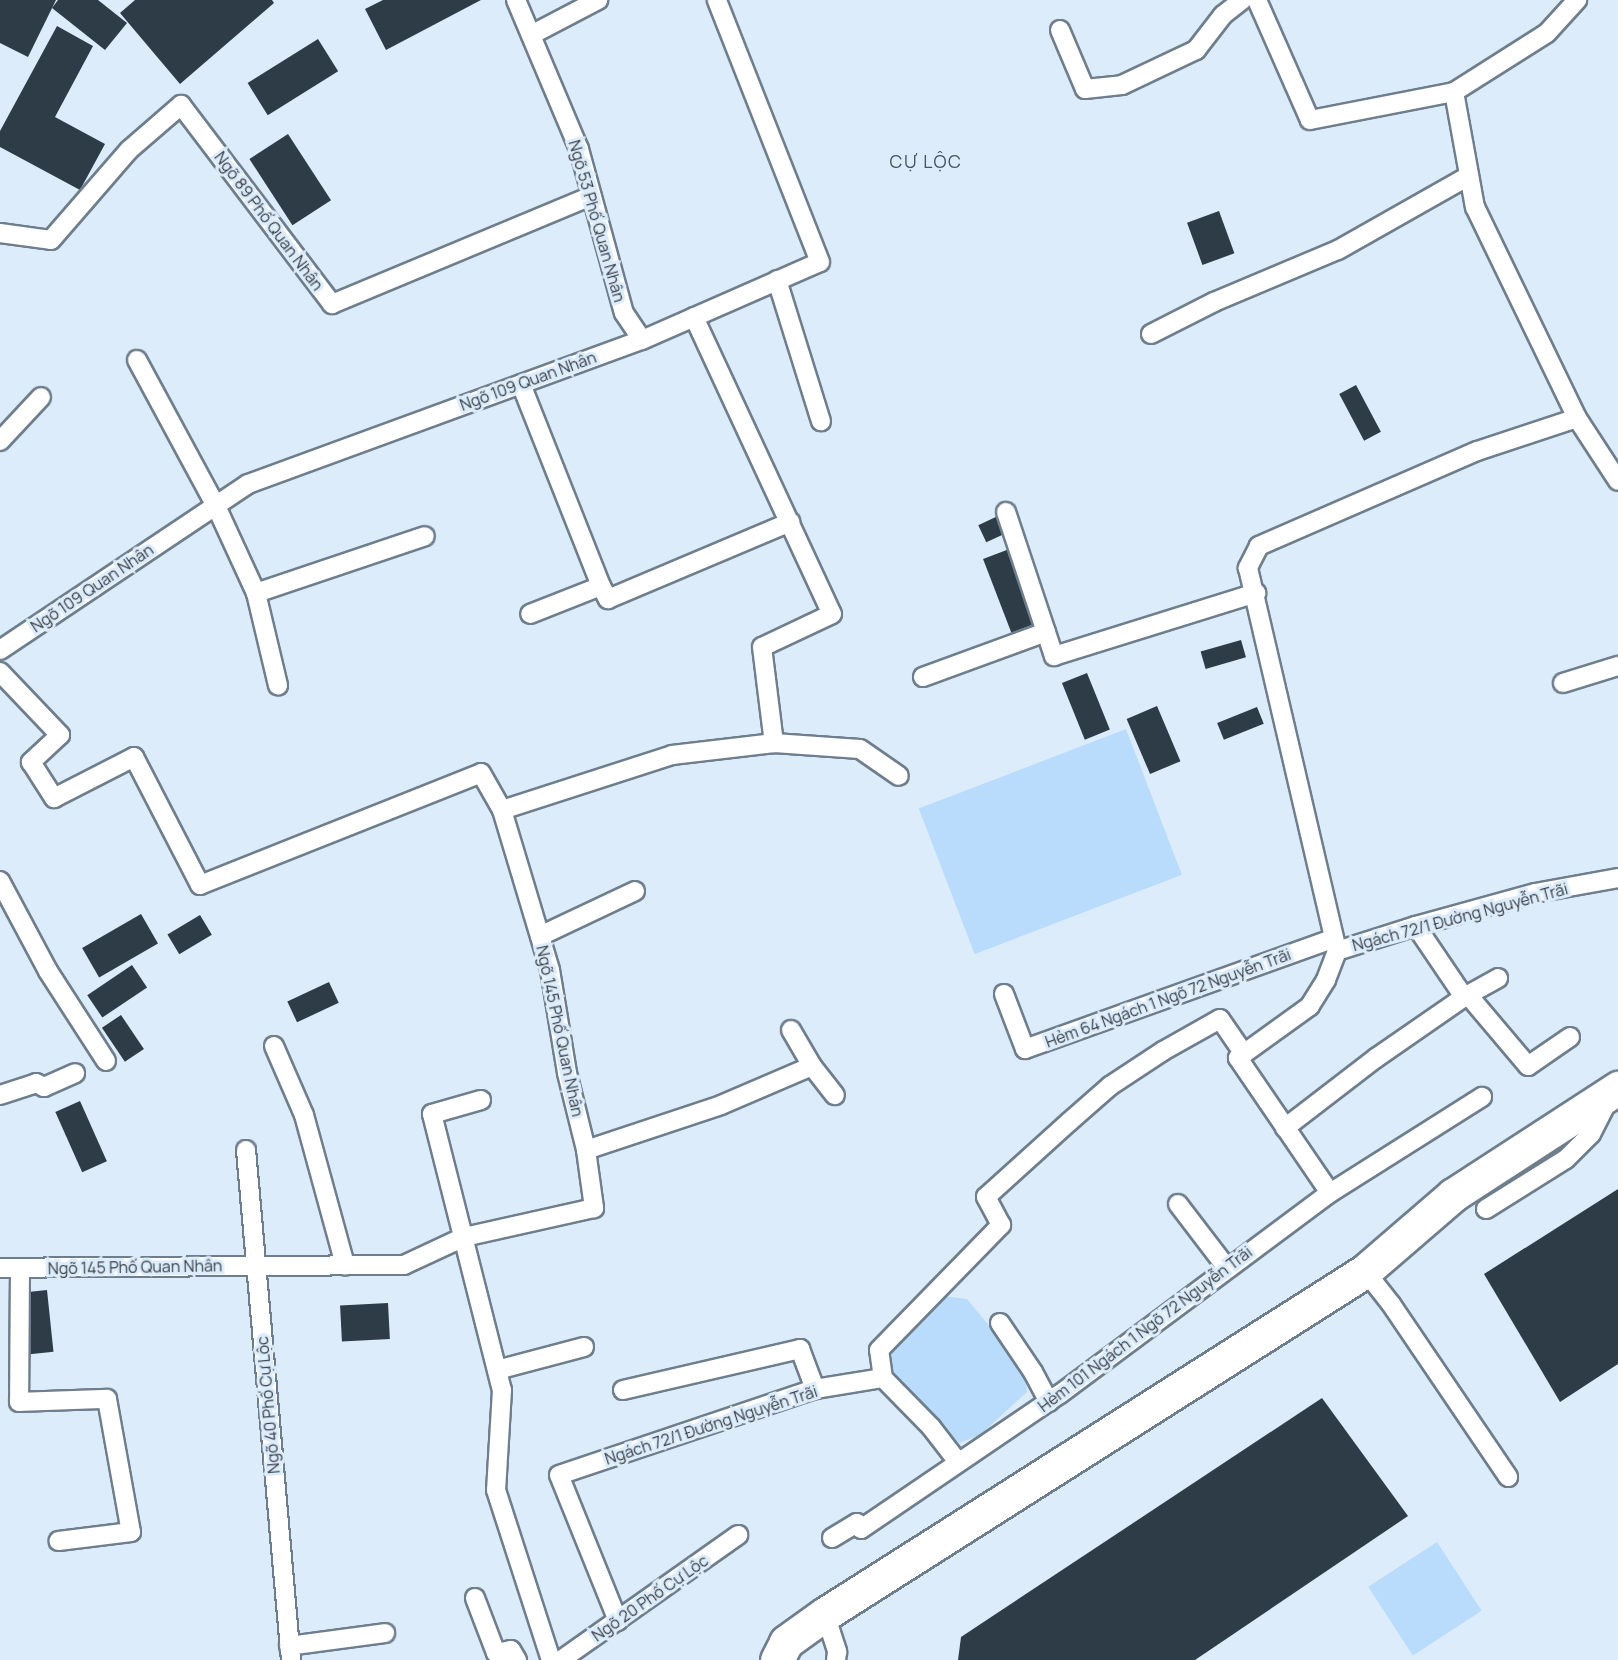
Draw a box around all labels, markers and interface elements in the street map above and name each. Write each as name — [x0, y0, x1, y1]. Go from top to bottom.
street label: Ngõ 53 Phố Quan Nhân — [565, 138, 629, 304]
street label: Ngõ 89 Phố Quan Nhân — [211, 148, 327, 294]
district label: CỰ LỘC — [890, 150, 962, 172]
street label: Ngõ 109 Quan Nhân — [457, 347, 599, 415]
street label: Ngõ 109 Quan Nhân — [27, 540, 157, 636]
street label: Ngách 72/1 Đường Nguyễn Trãi — [1350, 879, 1570, 955]
street label: Ngõ 145 Phố Quan Nhân — [532, 944, 588, 1118]
street label: Hẻm 64 Ngách 1 Ngõ 72 Nguyễn Trãi — [1043, 945, 1293, 1051]
street label: Hẻm 101 Ngách 1 Ngõ 72 Nguyễn Trãi — [1034, 1242, 1256, 1416]
street label: Ngõ 145 Phố Quan Nhân — [48, 1256, 222, 1278]
street label: Ngõ 40 Phố Cự Lộc — [252, 1335, 284, 1475]
street label: Ngách 72/1 Đường Nguyễn Trãi — [602, 1382, 820, 1468]
street label: Ngõ 20 Phố Cự Lộc — [588, 1551, 712, 1645]

